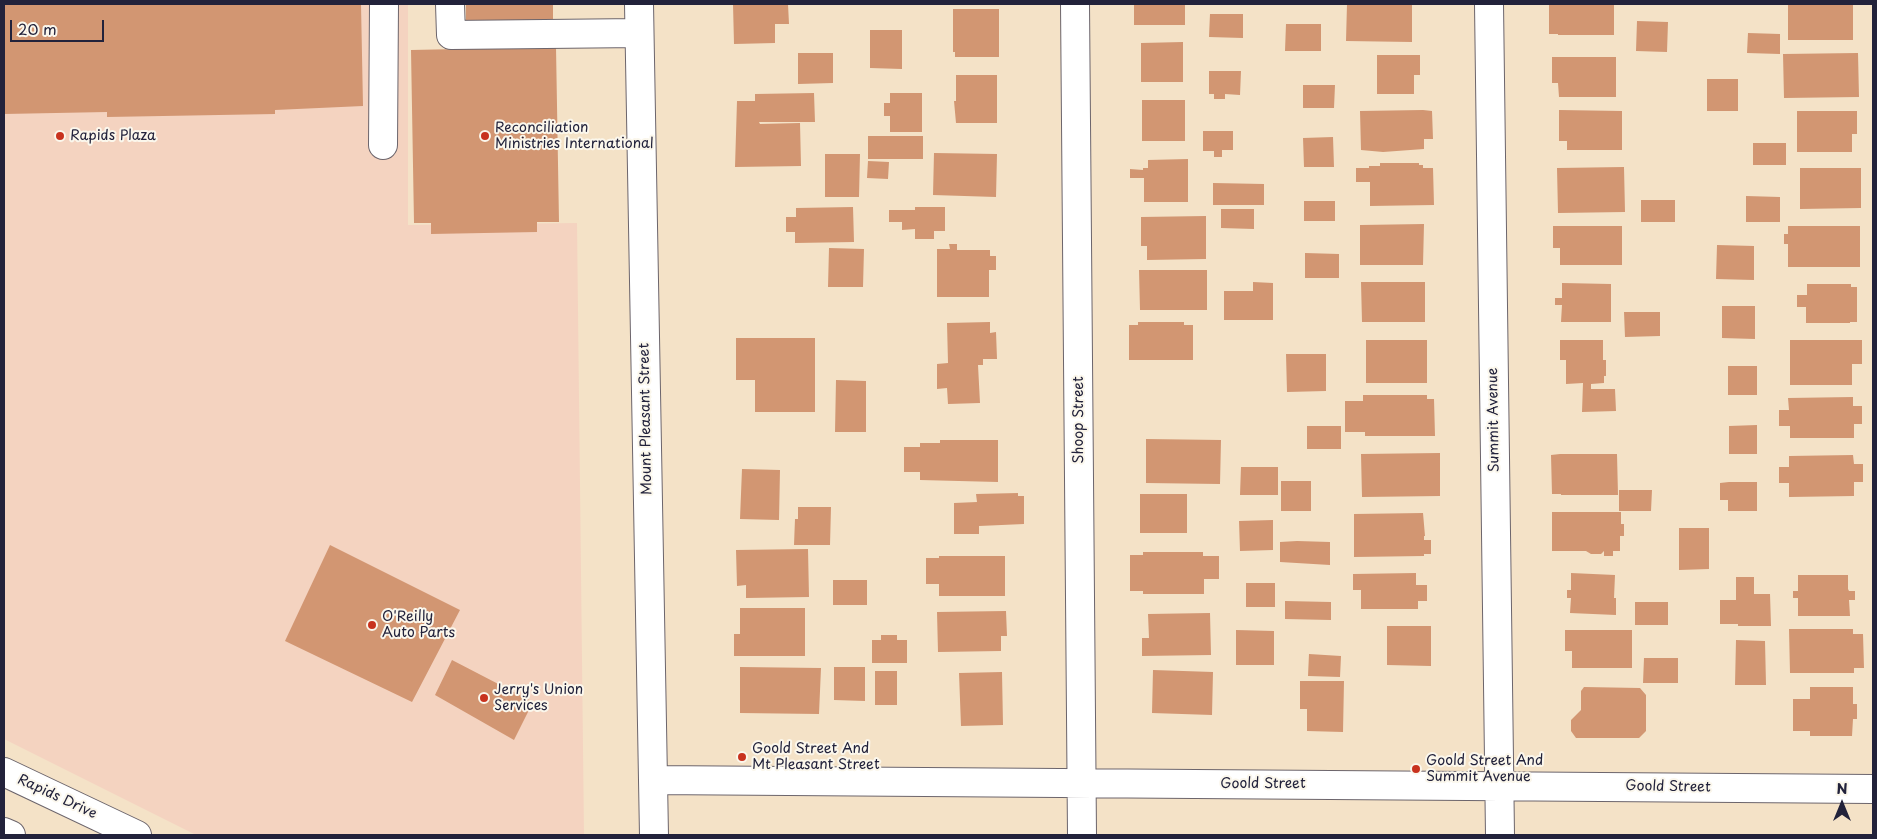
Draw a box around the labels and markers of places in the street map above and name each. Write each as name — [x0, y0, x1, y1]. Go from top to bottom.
place label: Reconciliation Ministries International — [495, 120, 654, 152]
place label: Rapids Plaza — [70, 128, 156, 144]
marker: Rapids Plaza — [54, 130, 66, 142]
marker: Reconciliation Ministries International — [479, 130, 491, 142]
place label: O'Reilly Auto Parts — [382, 609, 455, 642]
marker: O'Reilly Auto Parts — [366, 619, 378, 631]
place label: Jerry's Union Services — [494, 682, 583, 714]
marker: Jerry's Union Services — [478, 692, 490, 704]
place label: Goold Street And Mt Pleasant Street — [752, 741, 880, 774]
marker: Goold Street And Mt Pleasant Street — [736, 751, 748, 763]
place label: Goold Street And Summit Avenue — [1426, 753, 1543, 786]
marker: Goold Street And Summit Avenue — [1410, 763, 1422, 775]

